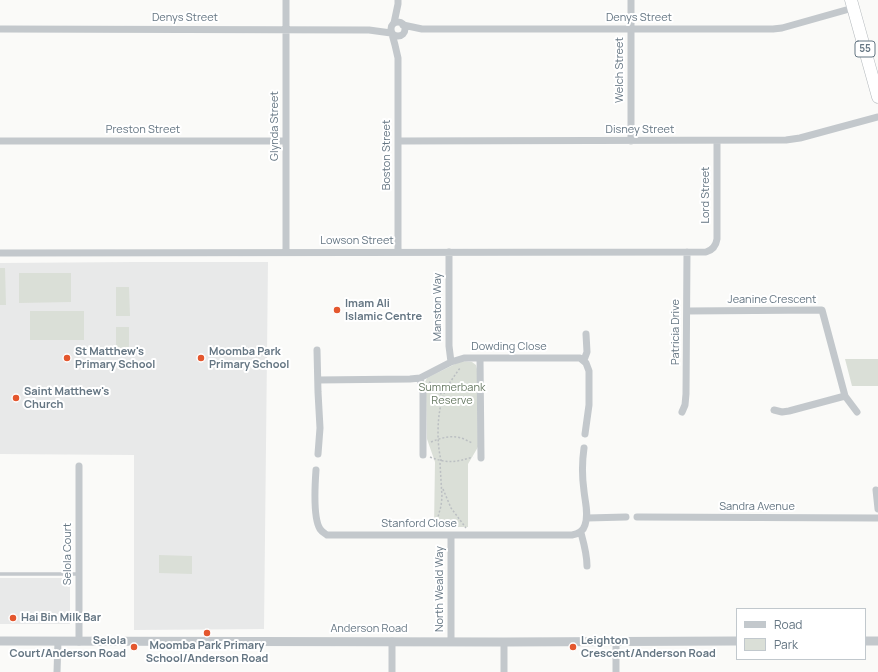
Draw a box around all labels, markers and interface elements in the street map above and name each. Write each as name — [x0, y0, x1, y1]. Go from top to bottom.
street label: Denys Street — [152, 11, 218, 25]
street label: Denys Street — [606, 11, 672, 25]
street label: Welch Street — [613, 37, 627, 103]
road number: 55 — [855, 41, 875, 57]
street label: Glynda Street — [268, 91, 282, 161]
street label: Boston Street — [380, 120, 394, 190]
street label: Preston Street — [106, 123, 180, 137]
street label: Disney Street — [606, 123, 674, 137]
street label: Lord Street — [699, 166, 713, 224]
street label: Lowson Street — [320, 234, 394, 248]
street label: Manston Way — [431, 273, 445, 341]
street label: Jeanine Crescent — [728, 293, 816, 307]
place label: Imam Ali Islamic Centre — [345, 297, 422, 323]
street label: Patricia Drive — [669, 299, 683, 365]
marker: Imam Ali Islamic Centre — [332, 305, 342, 315]
street label: Dowding Close — [471, 340, 547, 354]
place label: St Matthew's Primary School — [75, 345, 155, 371]
place label: Moomba Park Primary School — [209, 345, 289, 371]
marker: St Matthew's Primary School — [62, 353, 72, 363]
marker: Moomba Park Primary School — [196, 353, 206, 363]
park label: Summerbank Reserve — [419, 381, 485, 407]
place label: Saint Matthew's Church — [24, 385, 109, 411]
marker: Saint Matthew's Church — [11, 393, 21, 403]
street label: Sandra Avenue — [719, 500, 795, 514]
street label: Stanford Close — [381, 517, 457, 531]
street label: Selola Court — [61, 523, 75, 585]
street label: North Weald Way — [433, 546, 447, 632]
legend — [736, 608, 866, 660]
place label: Hai Bin Milk Bar — [21, 611, 101, 625]
marker: Hai Bin Milk Bar — [8, 613, 18, 623]
text: Road — [774, 616, 802, 633]
street label: Anderson Road — [330, 622, 408, 636]
marker: Moomba Park Primary School/Anderson Road — [202, 628, 212, 638]
place label: Selola Court/Anderson Road — [10, 634, 126, 660]
place label: Leighton Crescent/Anderson Road — [581, 634, 716, 660]
text: Park — [774, 636, 798, 653]
place label: Moomba Park Primary School/Anderson Road — [146, 639, 268, 665]
marker: Selola Court/Anderson Road — [129, 642, 139, 652]
marker: Leighton Crescent/Anderson Road — [568, 642, 578, 652]

